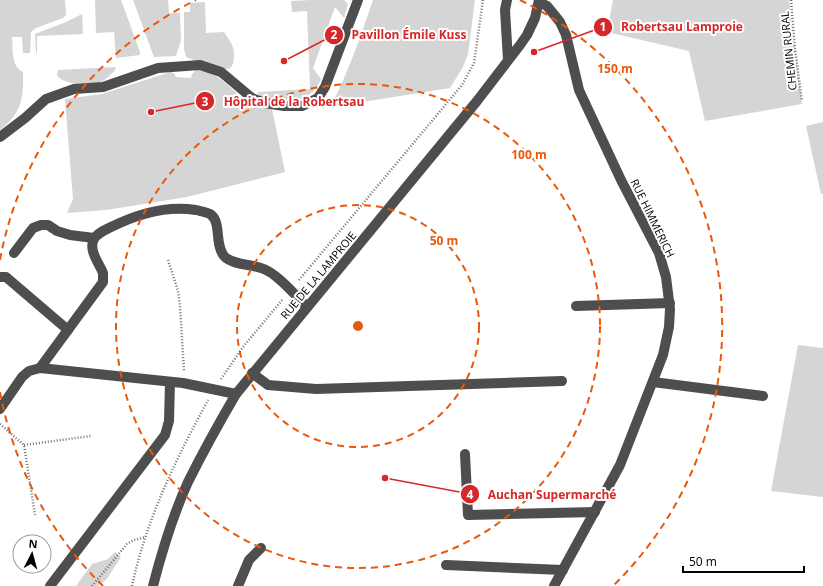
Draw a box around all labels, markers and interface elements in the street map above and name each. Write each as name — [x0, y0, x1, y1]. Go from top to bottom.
street label: CHEMIN RURAL — [776, 10, 800, 91]
callout: Robertsau Lamproie — [593, 15, 751, 39]
text: 1 — [600, 18, 606, 35]
text: Robertsau Lamproie — [621, 18, 743, 35]
callout: Pavillon Émile Kuss — [324, 23, 475, 47]
text: 2 — [331, 26, 338, 43]
text: Pavillon Émile Kuss — [352, 26, 466, 43]
text: 150 m — [597, 60, 633, 77]
callout: Hôpital de la Robertsau — [195, 89, 372, 113]
text: 3 — [202, 93, 209, 110]
text: Hôpital de la Robertsau — [224, 93, 364, 110]
text: 100 m — [511, 146, 547, 163]
street label: RUE HIMMERICH — [627, 176, 679, 260]
street label: RUE DE LA LAMPROIE — [277, 228, 359, 322]
text: 50 m — [430, 232, 458, 249]
centre of rings — [351, 319, 365, 333]
callout: Auchan Supermarché — [460, 482, 625, 506]
text: 4 — [467, 486, 474, 503]
text: Auchan Supermarché — [488, 486, 616, 503]
north arrow — [12, 534, 52, 574]
text: N — [28, 536, 38, 551]
scale bar — [683, 548, 804, 574]
text: 50 m — [689, 553, 717, 570]

